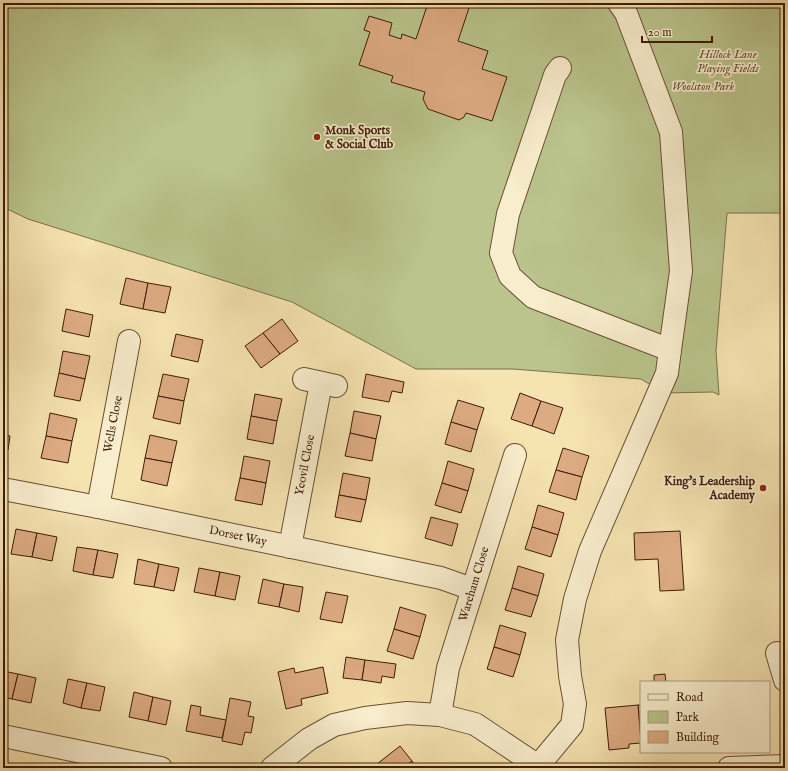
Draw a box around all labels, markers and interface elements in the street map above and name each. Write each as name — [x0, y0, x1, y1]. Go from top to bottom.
scale bar — [642, 18, 712, 44]
text: 20 m — [648, 25, 671, 40]
park label: Hillock Lane Playing Fields — [697, 47, 759, 77]
park label: Woolston Park — [672, 79, 734, 94]
place label: Monk Sports & Social Club — [325, 123, 394, 152]
marker: Monk Sports & Social Club — [312, 132, 322, 142]
street label: Wells Close — [100, 394, 126, 454]
street label: Yeovil Close — [292, 433, 318, 497]
place label: King's Leadership Academy — [664, 474, 756, 504]
marker: King's Leadership Academy — [758, 483, 768, 493]
street label: Dorset Way — [208, 523, 268, 549]
street label: Wareham Close — [456, 544, 493, 623]
legend — [640, 681, 770, 753]
text: Road — [676, 690, 704, 705]
text: Park — [676, 710, 699, 725]
text: Building — [676, 730, 720, 745]

